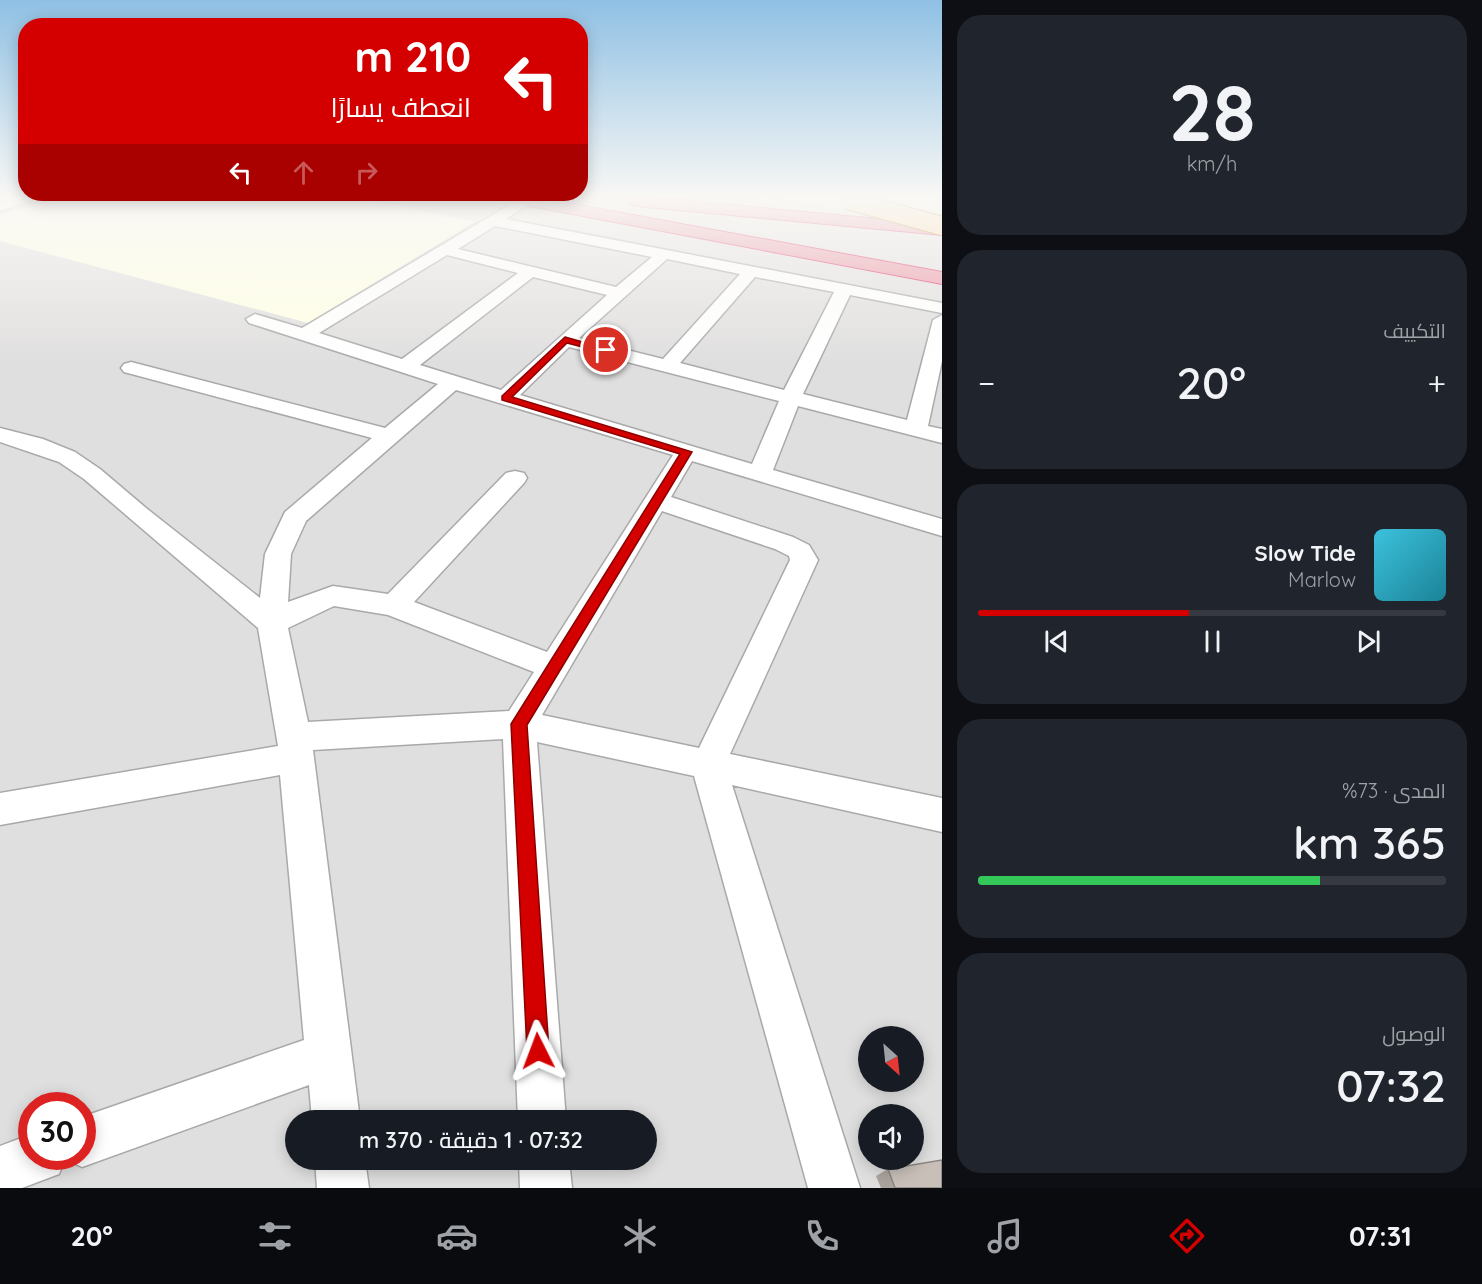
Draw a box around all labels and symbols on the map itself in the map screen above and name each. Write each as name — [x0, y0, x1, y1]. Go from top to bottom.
pin — [580, 324, 631, 375]
position arrow — [506, 1019, 570, 1083]
north arrow — [858, 1026, 924, 1092]
speed limit sign: 30 — [18, 1092, 96, 1170]

